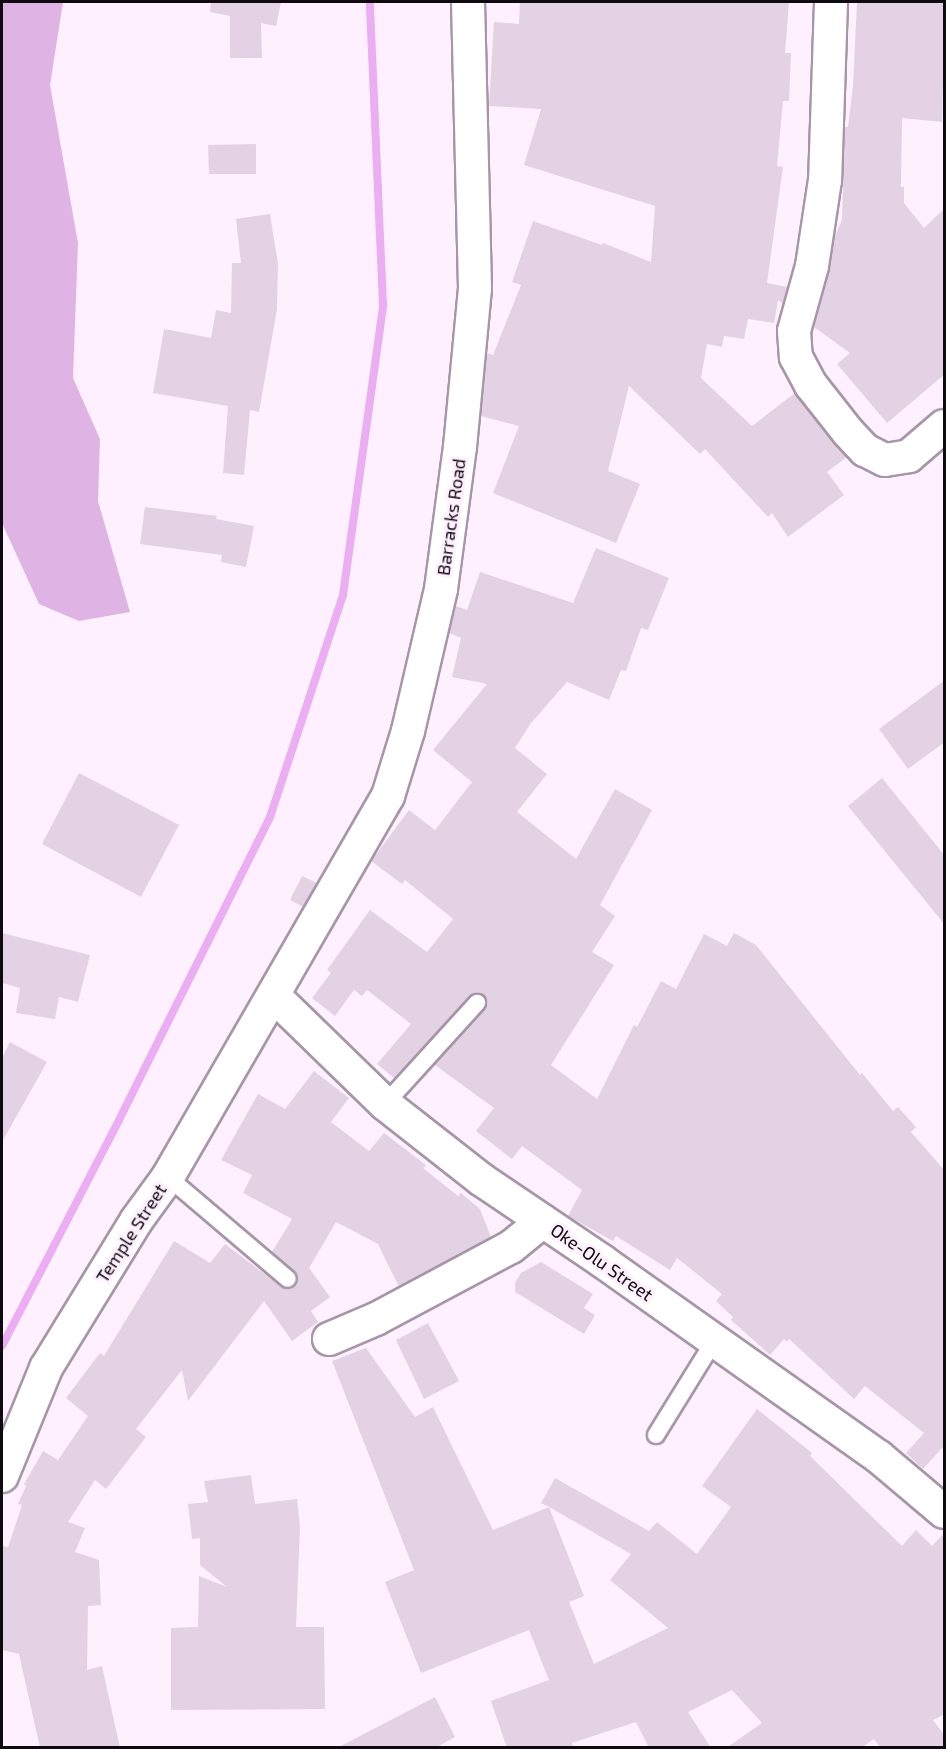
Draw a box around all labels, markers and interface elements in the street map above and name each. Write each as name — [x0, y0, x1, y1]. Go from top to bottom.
street label: Barracks Road — [432, 457, 470, 577]
street label: Temple Street — [91, 1180, 171, 1286]
street label: Oke-Olu Street — [547, 1219, 657, 1305]

